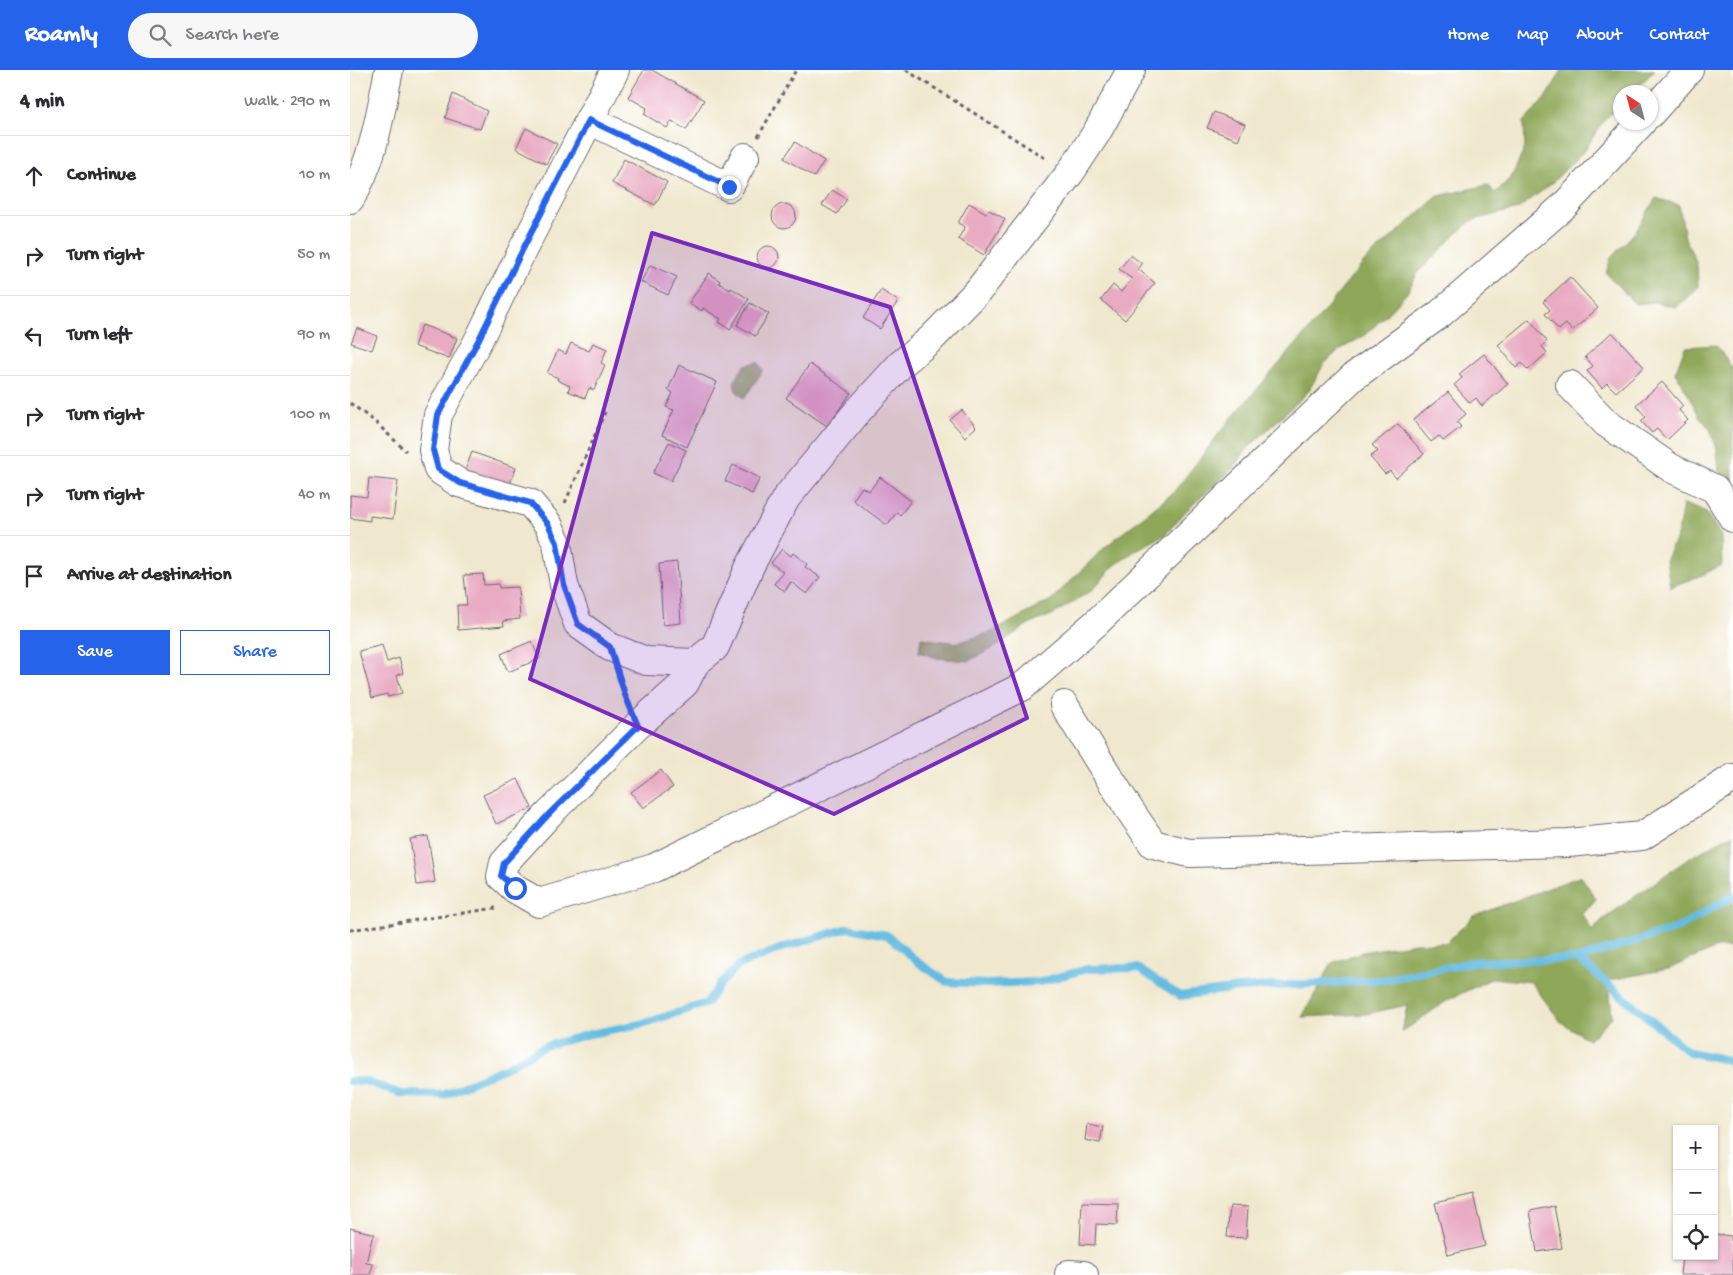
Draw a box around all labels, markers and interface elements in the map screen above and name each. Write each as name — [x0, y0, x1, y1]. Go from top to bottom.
search box — [128, 13, 478, 58]
text: Roamly — [25, 21, 98, 50]
icon: search — [146, 21, 174, 49]
text: Search here — [186, 24, 279, 47]
text: Home — [1447, 25, 1489, 46]
text: Map — [1517, 25, 1548, 46]
text: About — [1576, 25, 1622, 46]
text: Contact — [1650, 25, 1708, 46]
north arrow — [1613, 85, 1658, 130]
text: 4 min — [20, 90, 64, 115]
text: Walk · 290 m — [244, 93, 330, 112]
icon: ahead — [20, 162, 48, 190]
text: Continue — [67, 164, 136, 187]
text: 10 m — [299, 166, 330, 185]
route end — [718, 176, 741, 199]
icon: right — [20, 242, 48, 270]
text: Turn right — [67, 244, 143, 267]
text: 50 m — [297, 246, 330, 265]
icon: left — [20, 322, 48, 350]
text: Turn left — [67, 324, 131, 347]
text: 90 m — [298, 326, 330, 345]
icon: right — [20, 402, 48, 430]
text: Turn right — [67, 404, 143, 427]
text: 100 m — [290, 406, 330, 425]
icon: right — [20, 482, 48, 510]
text: Turn right — [67, 484, 143, 507]
text: 40 m — [298, 486, 330, 505]
icon: arrive — [20, 562, 48, 590]
text: Arrive at destination — [67, 564, 231, 587]
button: Save — [20, 630, 170, 675]
button: Share — [180, 630, 330, 675]
route start — [504, 877, 527, 900]
map controls — [1673, 1125, 1718, 1260]
button: + — [1673, 1125, 1718, 1170]
button: − — [1673, 1170, 1718, 1215]
button: locate — [1673, 1215, 1718, 1260]

